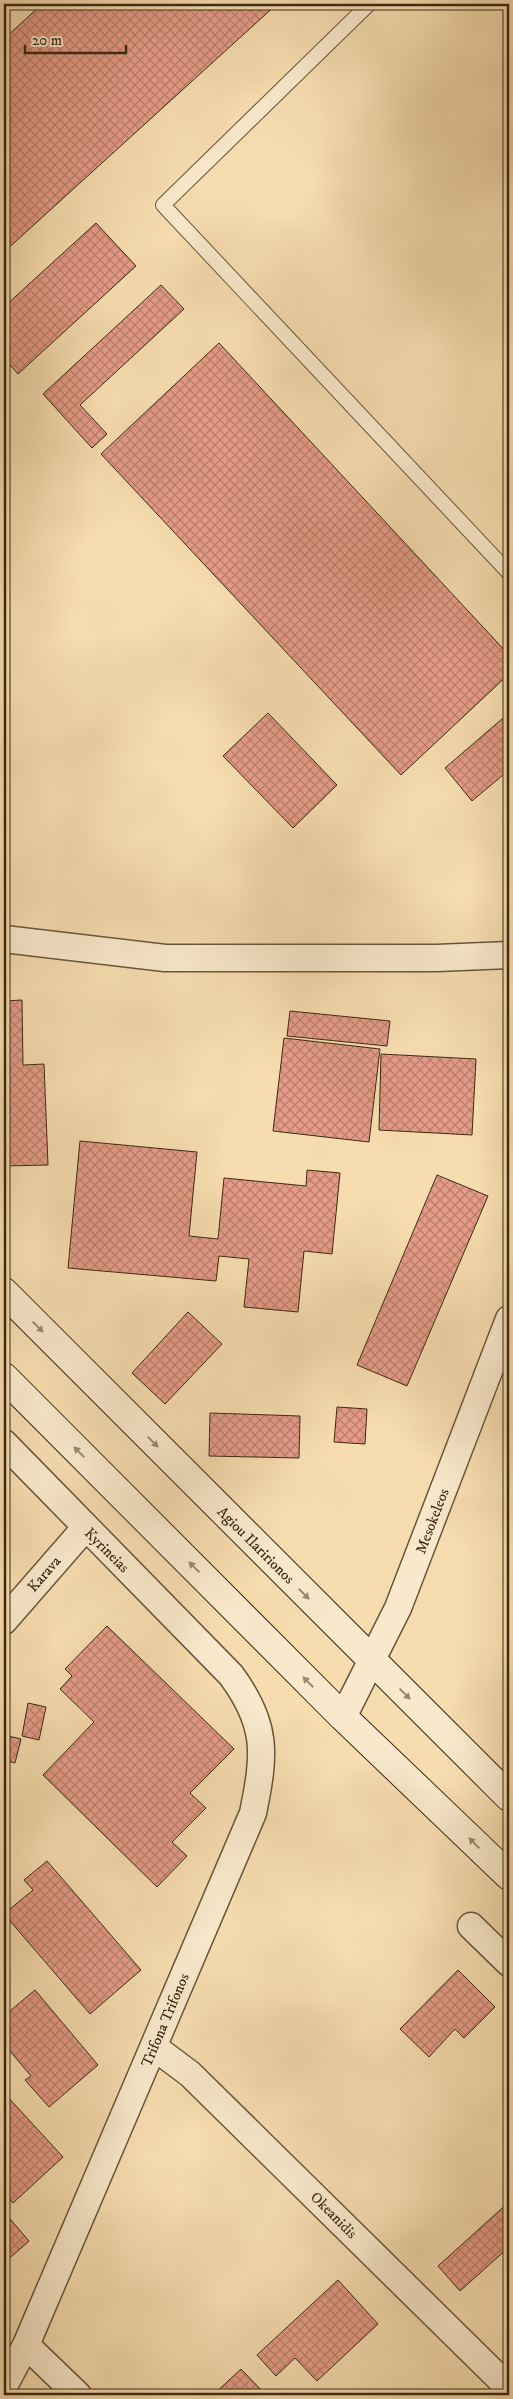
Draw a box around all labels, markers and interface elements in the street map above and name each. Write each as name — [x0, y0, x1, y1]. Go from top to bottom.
scale bar — [25, 22, 126, 54]
text: 20 m — [32, 31, 62, 50]
one-way arrow — [32, 1320, 44, 1332]
one-way arrow — [147, 1436, 159, 1448]
one-way arrow — [73, 1446, 85, 1458]
street label: Mesokeleos — [411, 1486, 454, 1557]
street label: Agiou Ilaririonos — [213, 1503, 298, 1588]
street label: Kyrineias — [80, 1524, 133, 1577]
street label: Karava — [23, 1552, 66, 1596]
one-way arrow — [188, 1561, 200, 1573]
one-way arrow — [298, 1588, 310, 1600]
one-way arrow — [302, 1677, 314, 1689]
one-way arrow — [398, 1688, 410, 1700]
one-way arrow — [468, 1837, 480, 1849]
street label: Trifona Trifonos — [137, 1970, 194, 2070]
street label: Okeanidis — [306, 2188, 361, 2243]

